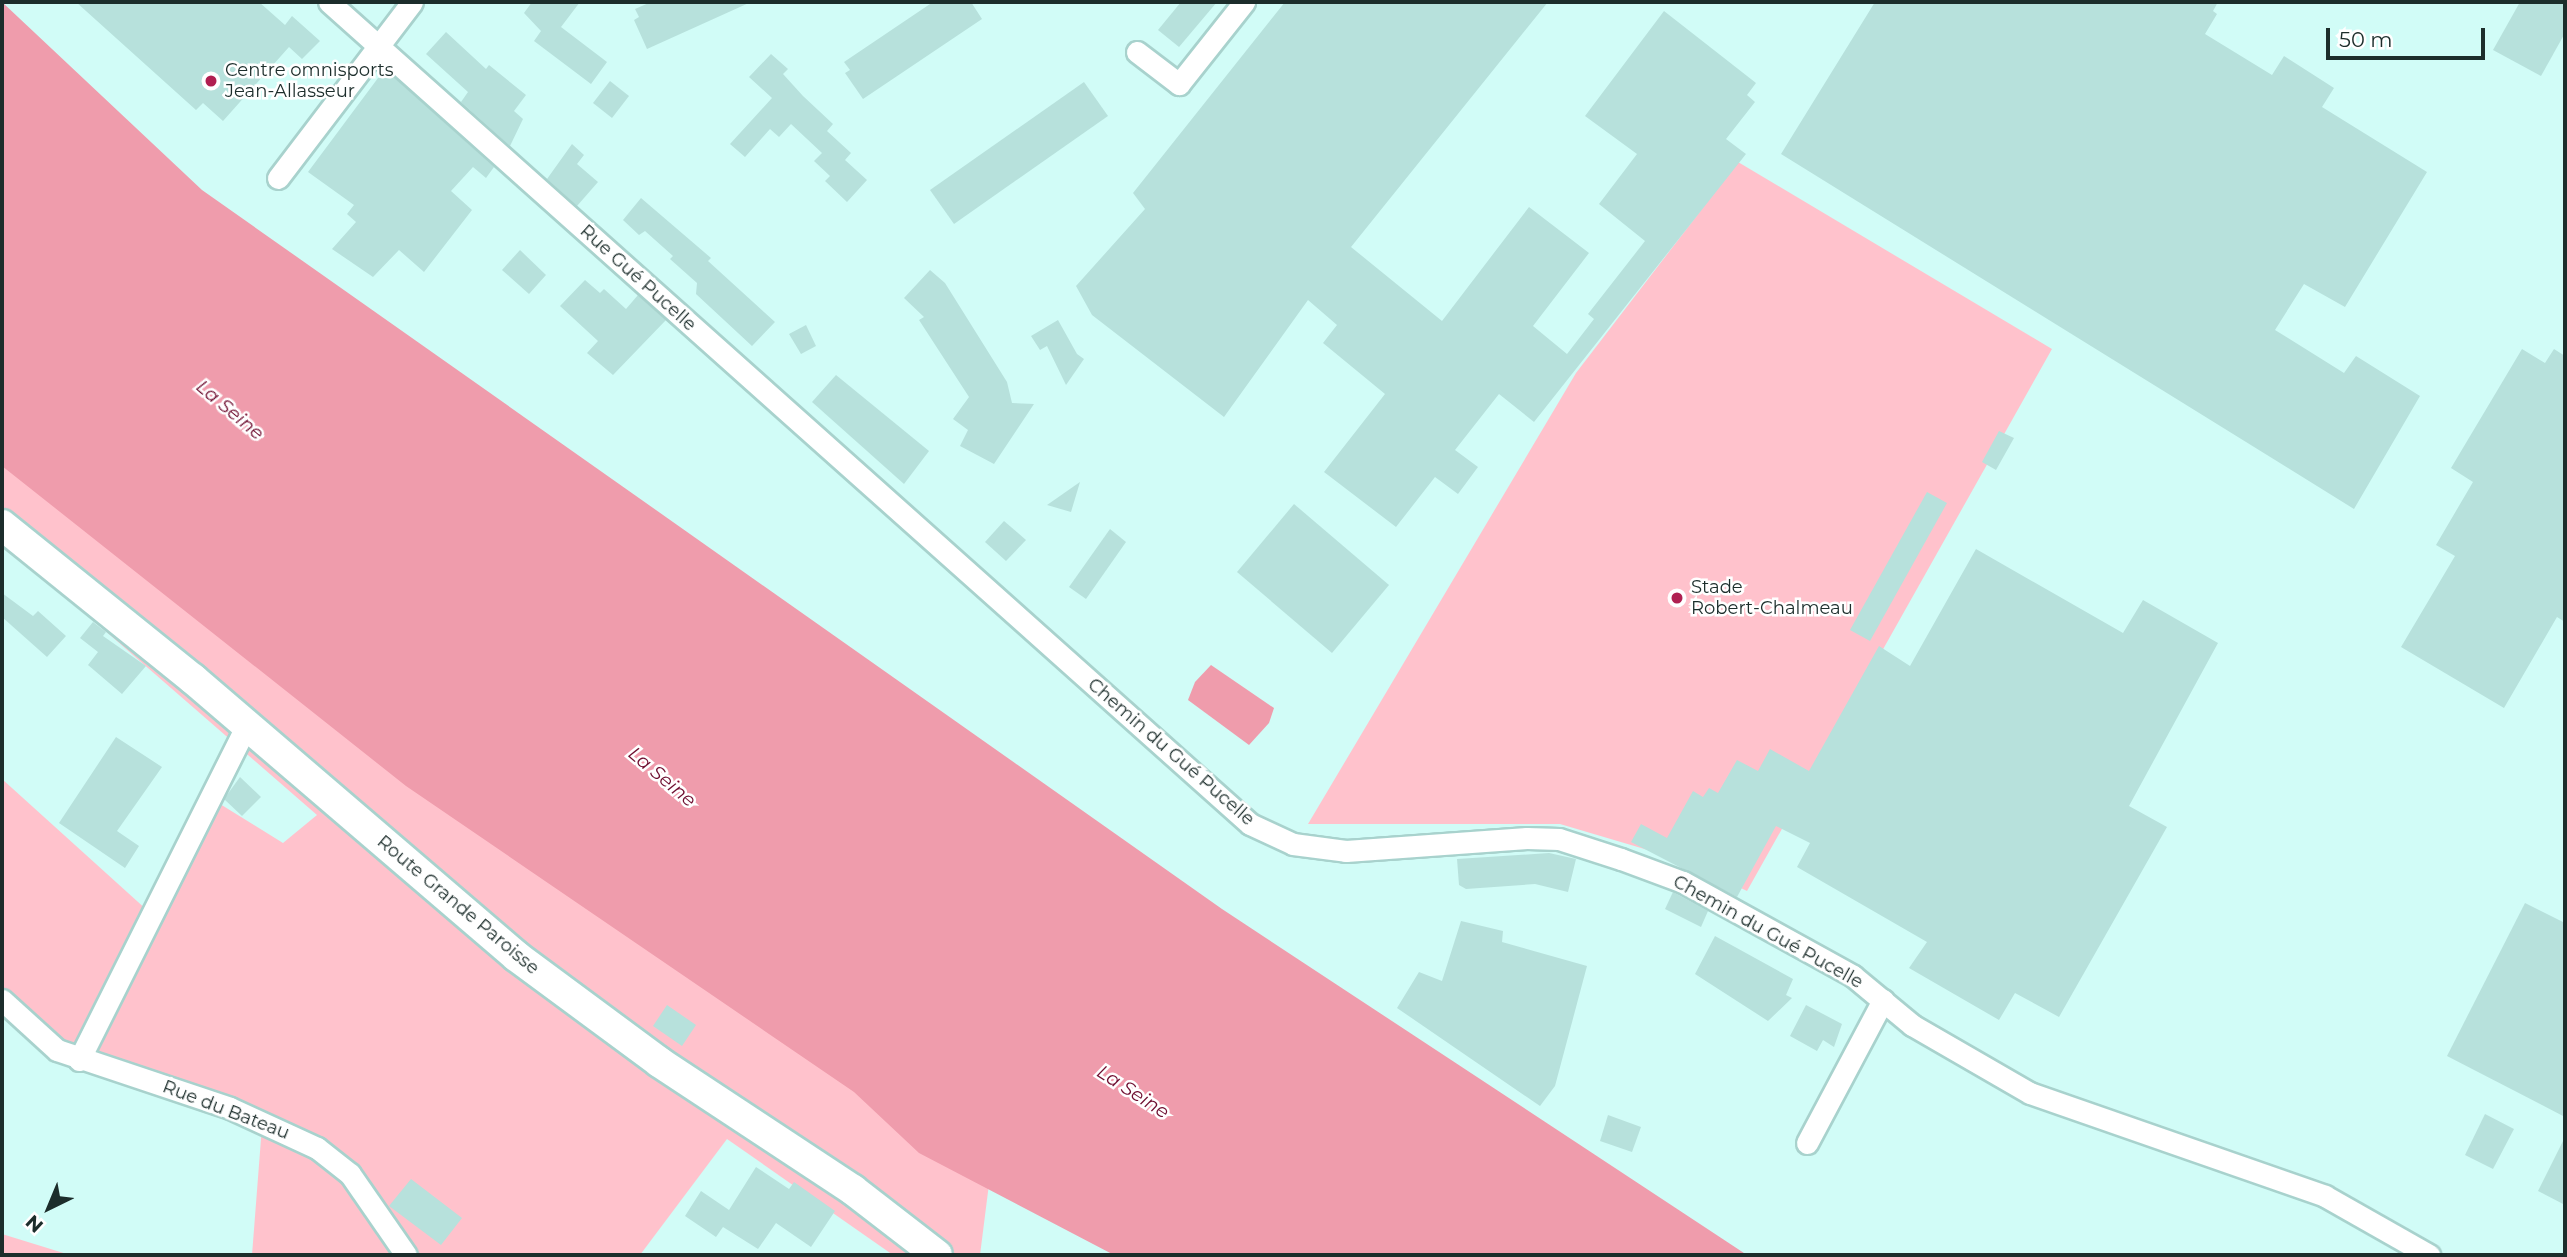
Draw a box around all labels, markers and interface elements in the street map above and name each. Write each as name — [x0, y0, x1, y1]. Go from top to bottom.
scale bar — [2329, 14, 2488, 58]
text: 50 m — [2339, 27, 2393, 52]
place label: Centre omnisports Jean-Allasseur — [225, 60, 394, 102]
marker: Centre omnisports Jean-Allasseur — [203, 73, 219, 89]
street label: Rue Gué Pucelle — [576, 220, 700, 336]
water label: La Seine — [191, 375, 269, 445]
place label: Stade Robert-Chalmeau — [1691, 577, 1853, 620]
marker: Stade Robert-Chalmeau — [1669, 590, 1685, 606]
street label: Chemin du Gué Pucelle — [1083, 674, 1259, 830]
water label: La Seine — [623, 742, 701, 812]
street label: Route Grande Paroisse — [373, 831, 543, 979]
street label: Chemin du Gué Pucelle — [1669, 871, 1867, 993]
water label: La Seine — [1093, 1060, 1173, 1124]
street label: Rue du Bateau — [159, 1076, 293, 1144]
north arrow — [14, 1173, 84, 1243]
text: N — [21, 1210, 48, 1237]

